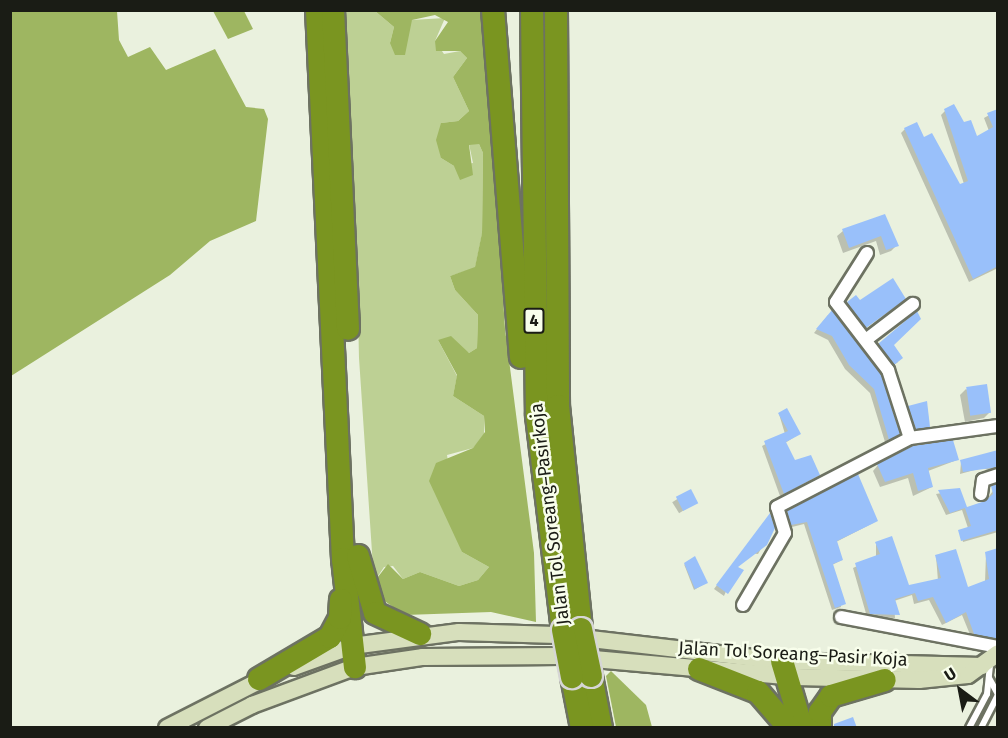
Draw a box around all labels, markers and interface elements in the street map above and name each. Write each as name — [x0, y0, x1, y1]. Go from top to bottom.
road number: 4 — [522, 308, 546, 334]
street label: Jalan Tol Soreang–Pasirkoja — [526, 402, 574, 626]
street label: Jalan Tol Soreang–Pasir Koja — [678, 637, 908, 671]
north arrow — [930, 660, 990, 720]
text: U — [941, 663, 960, 685]

